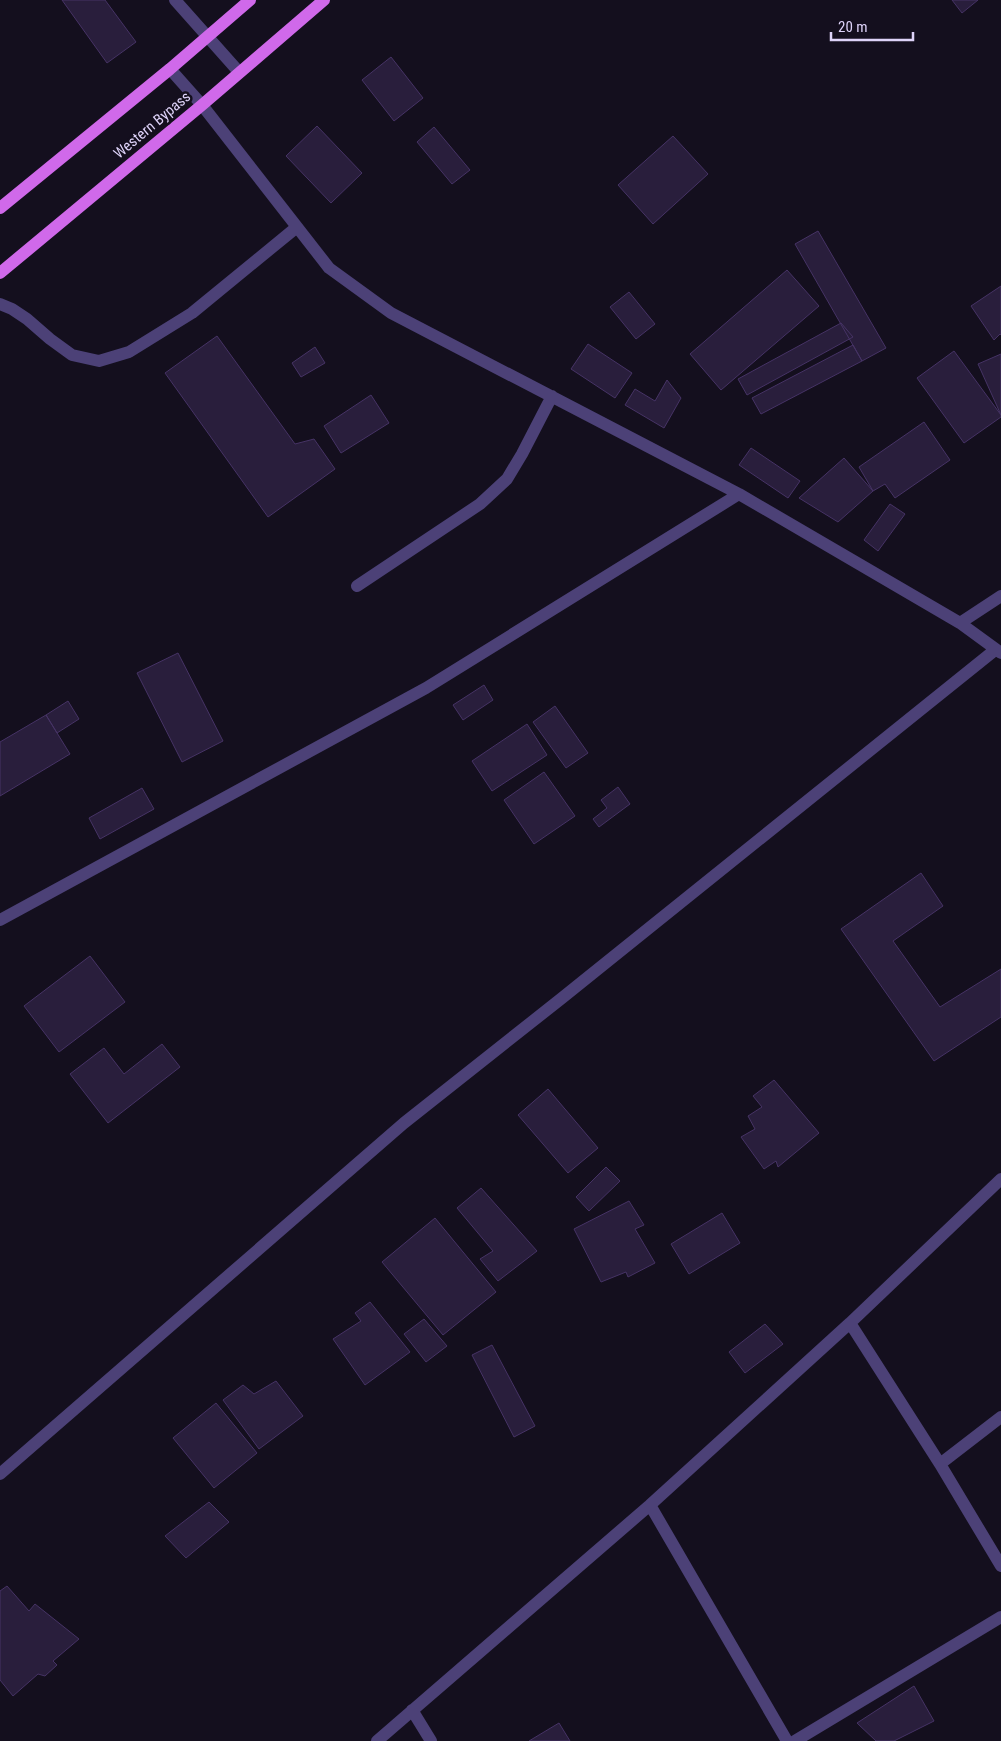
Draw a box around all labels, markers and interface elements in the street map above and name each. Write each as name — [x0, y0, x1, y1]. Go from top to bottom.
scale bar — [831, 10, 914, 42]
text: 20 m — [838, 18, 868, 36]
street label: Western Bypass — [110, 88, 194, 162]

